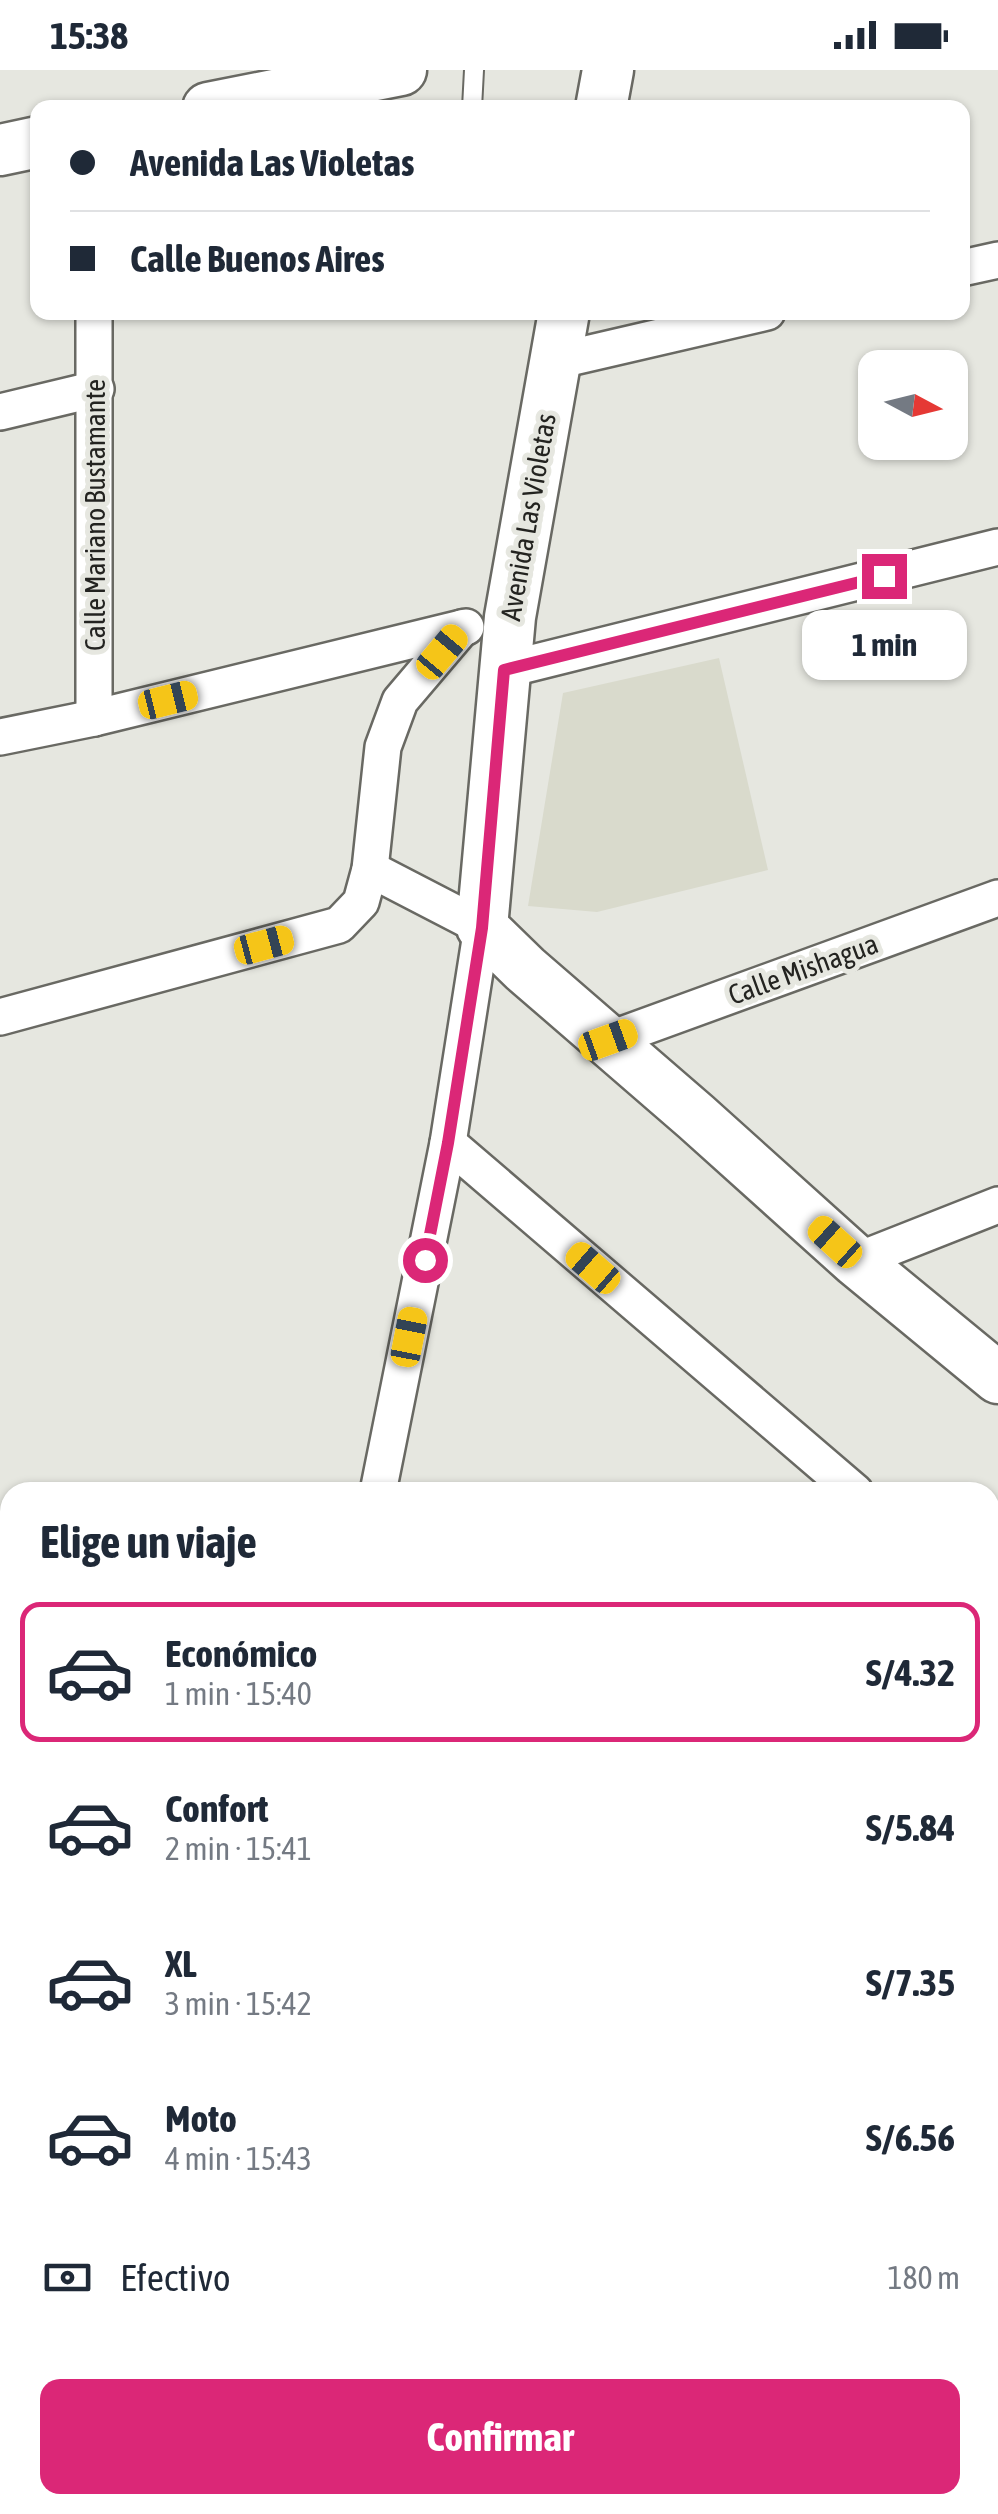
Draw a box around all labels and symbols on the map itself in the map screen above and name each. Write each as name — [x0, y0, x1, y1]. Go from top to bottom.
north arrow — [858, 350, 968, 460]
street label: Calle Mariano Bustamante — [79, 379, 111, 651]
street label: Avenida Las Violetas — [494, 411, 562, 623]
route end — [862, 554, 907, 599]
callout: 1 min — [802, 611, 966, 681]
car — [411, 619, 473, 685]
car — [135, 678, 201, 722]
car — [231, 923, 297, 967]
street label: Calle Mishagua — [724, 927, 882, 1011]
car — [575, 1016, 641, 1064]
car — [803, 1211, 867, 1273]
car — [561, 1237, 625, 1299]
route start — [403, 1238, 448, 1283]
car — [389, 1305, 429, 1369]

